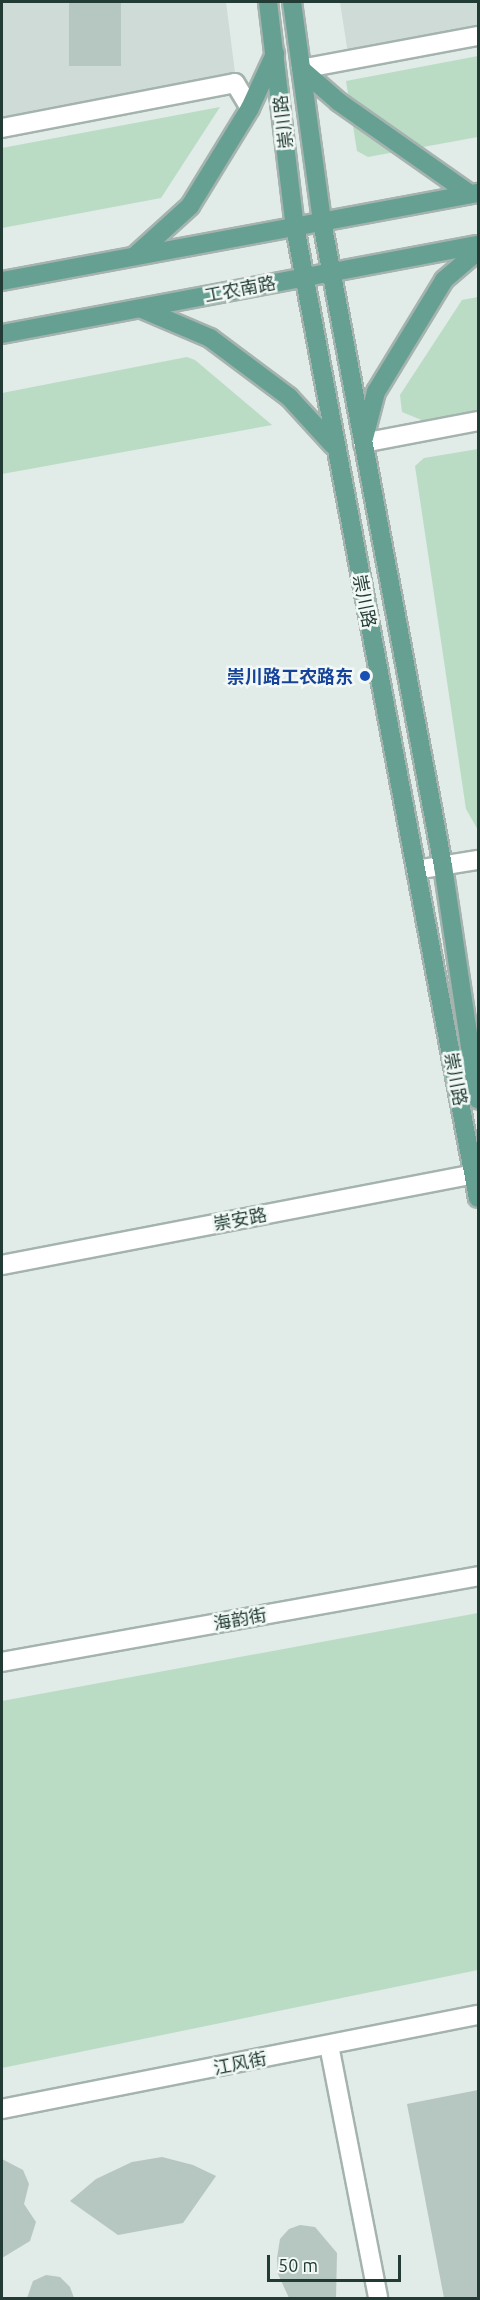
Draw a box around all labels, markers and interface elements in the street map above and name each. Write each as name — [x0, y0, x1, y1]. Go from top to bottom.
street label: 崇川路 — [269, 94, 297, 150]
street label: 工农南路 — [203, 272, 277, 306]
street label: 崇川路 — [349, 572, 381, 630]
place label: 崇川路工农路东 — [227, 665, 353, 687]
marker: 崇川路工农路东 — [358, 669, 372, 683]
street label: 崇川路 — [440, 1050, 472, 1108]
street label: 崇安路 — [211, 1203, 269, 1235]
street label: 海韵街 — [212, 1604, 268, 1634]
street label: 江风街 — [211, 2047, 269, 2079]
scale bar — [270, 2243, 404, 2281]
text: 50 m — [278, 2255, 318, 2275]

